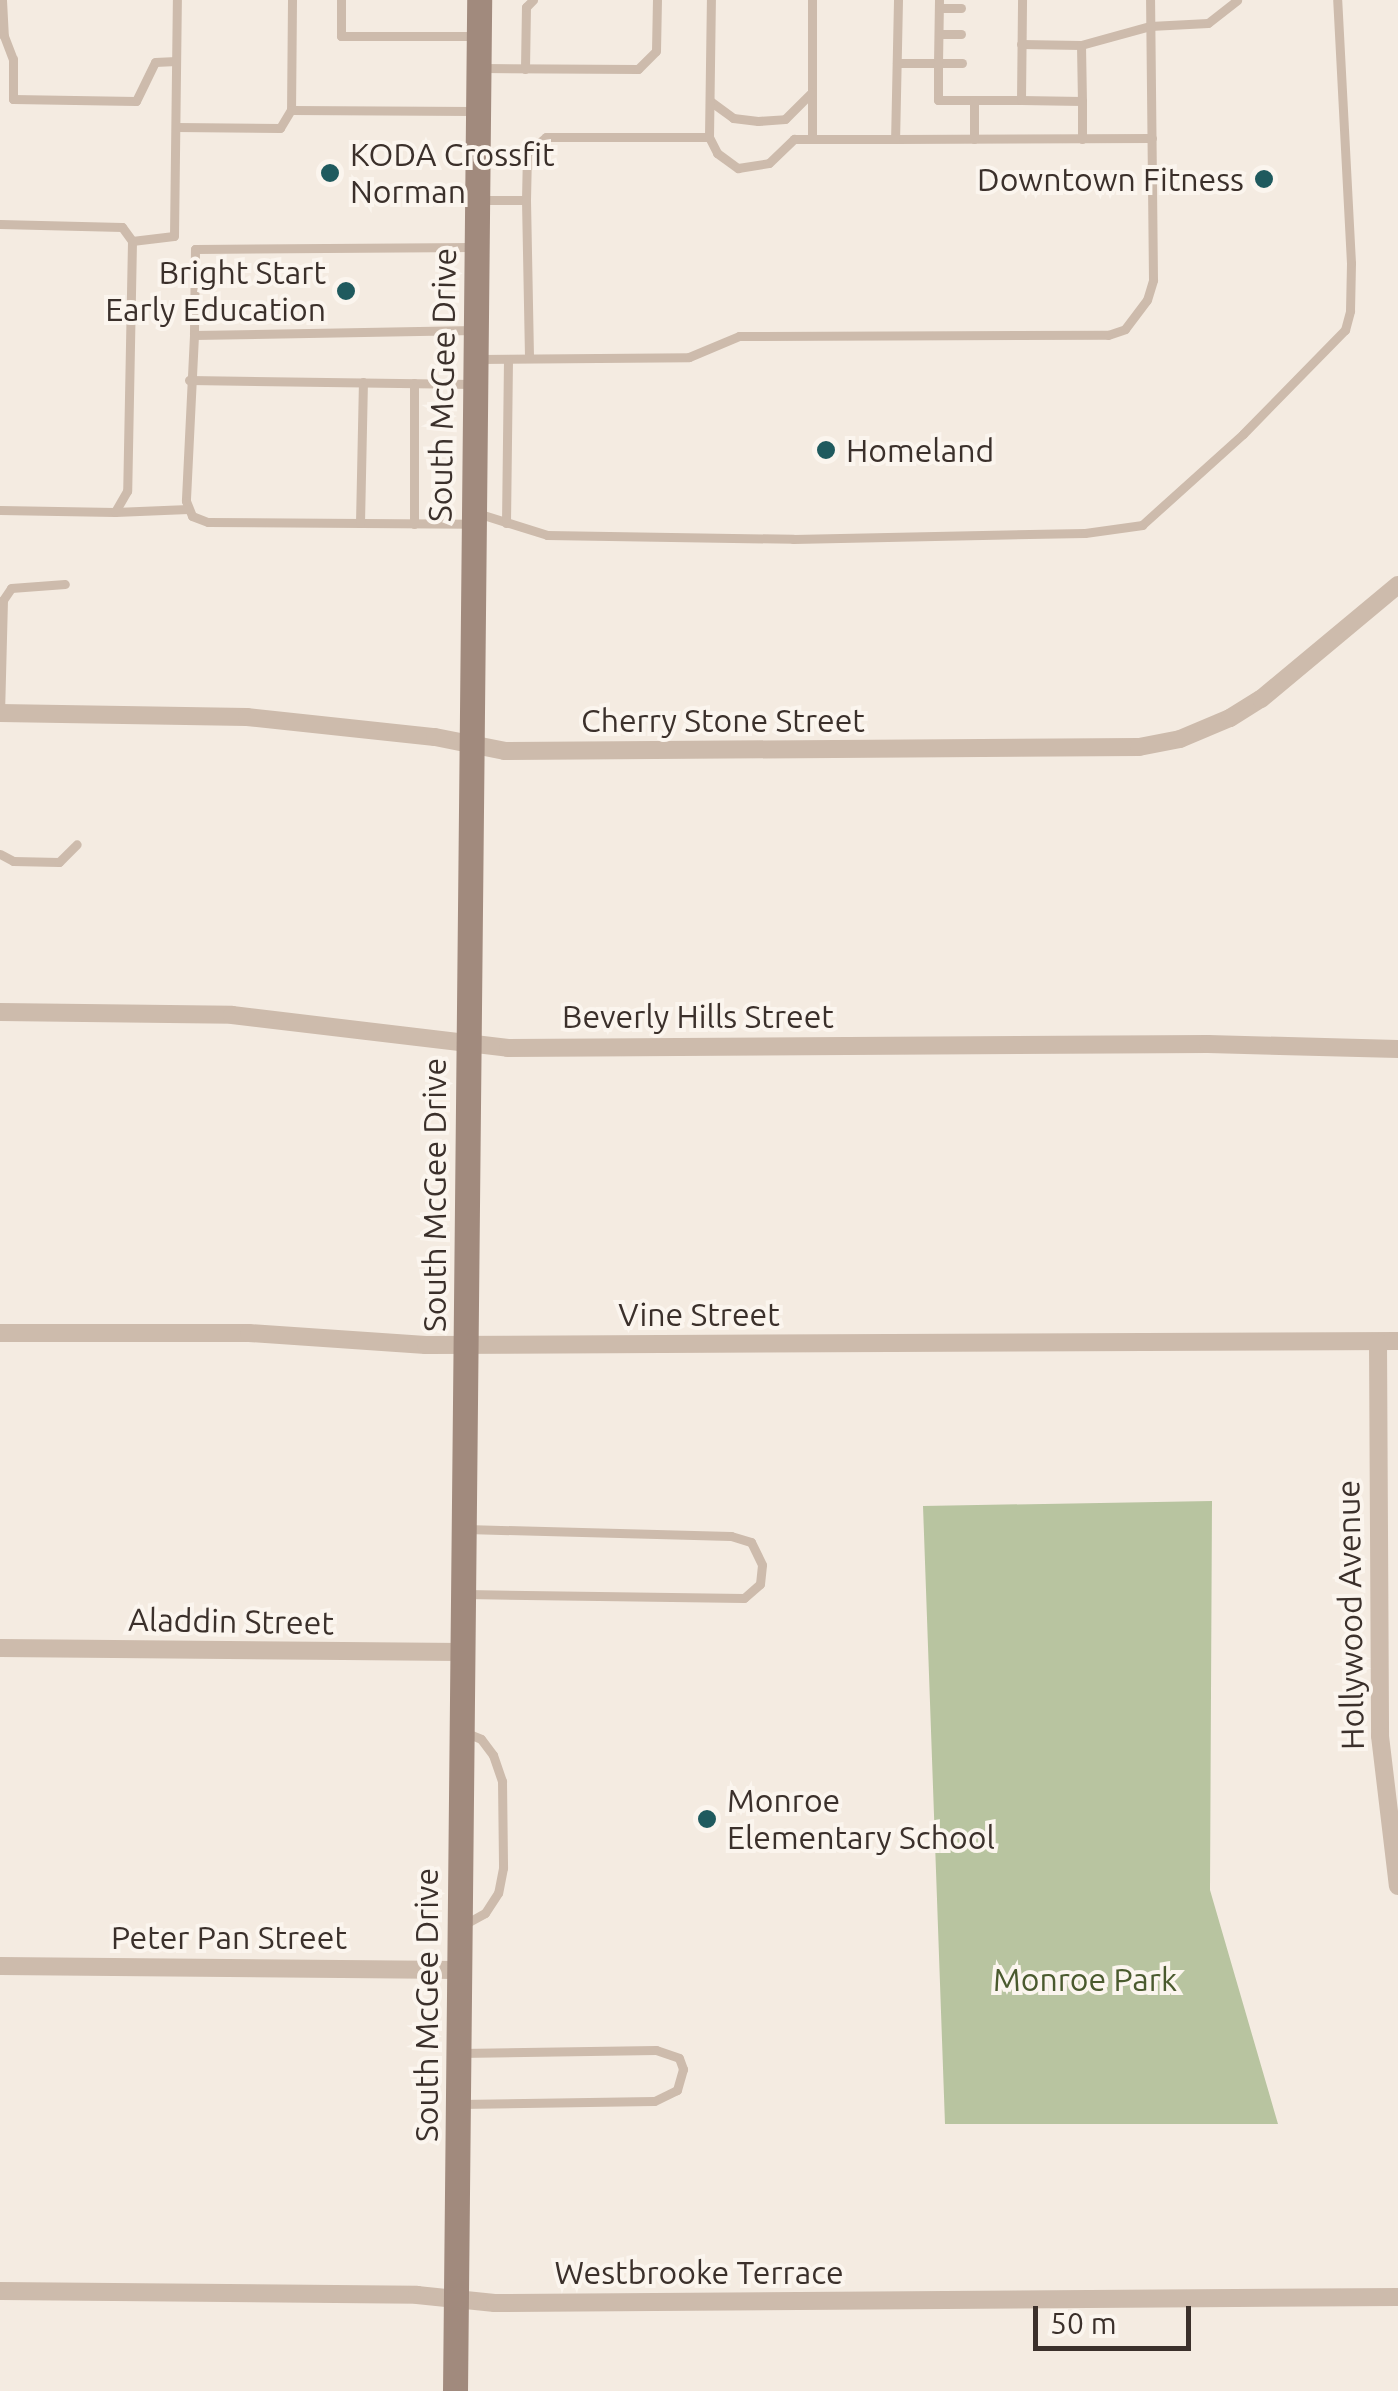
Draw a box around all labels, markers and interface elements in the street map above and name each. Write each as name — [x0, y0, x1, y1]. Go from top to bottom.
place label: KODA Crossfit Norman — [350, 136, 555, 211]
place label: Downtown Fitness — [977, 160, 1244, 198]
marker: KODA Crossfit Norman — [319, 162, 341, 184]
marker: Downtown Fitness — [1253, 168, 1275, 190]
street label: South McGee Drive — [420, 248, 464, 522]
place label: Bright Start Early Education — [105, 254, 326, 329]
marker: Bright Start Early Education — [335, 280, 357, 302]
place label: Homeland — [846, 431, 994, 469]
marker: Homeland — [815, 439, 837, 461]
street label: Cherry Stone Street — [581, 701, 865, 739]
street label: Beverly Hills Street — [562, 997, 834, 1035]
street label: South McGee Drive — [415, 1058, 453, 1332]
street label: Vine Street — [618, 1295, 780, 1333]
street label: Hollywood Avenue — [1328, 1480, 1372, 1750]
street label: Aladdin Street — [128, 1600, 334, 1642]
place label: Monroe Elementary School — [727, 1782, 995, 1857]
marker: Monroe Elementary School — [696, 1808, 718, 1830]
street label: South McGee Drive — [407, 1868, 445, 2142]
street label: Peter Pan Street — [111, 1918, 347, 1956]
park label: Monroe Park — [993, 1960, 1177, 1998]
street label: Westbrooke Terrace — [554, 2253, 844, 2291]
scale bar — [1038, 2286, 1196, 2348]
text: 50 m — [1050, 2306, 1117, 2340]

